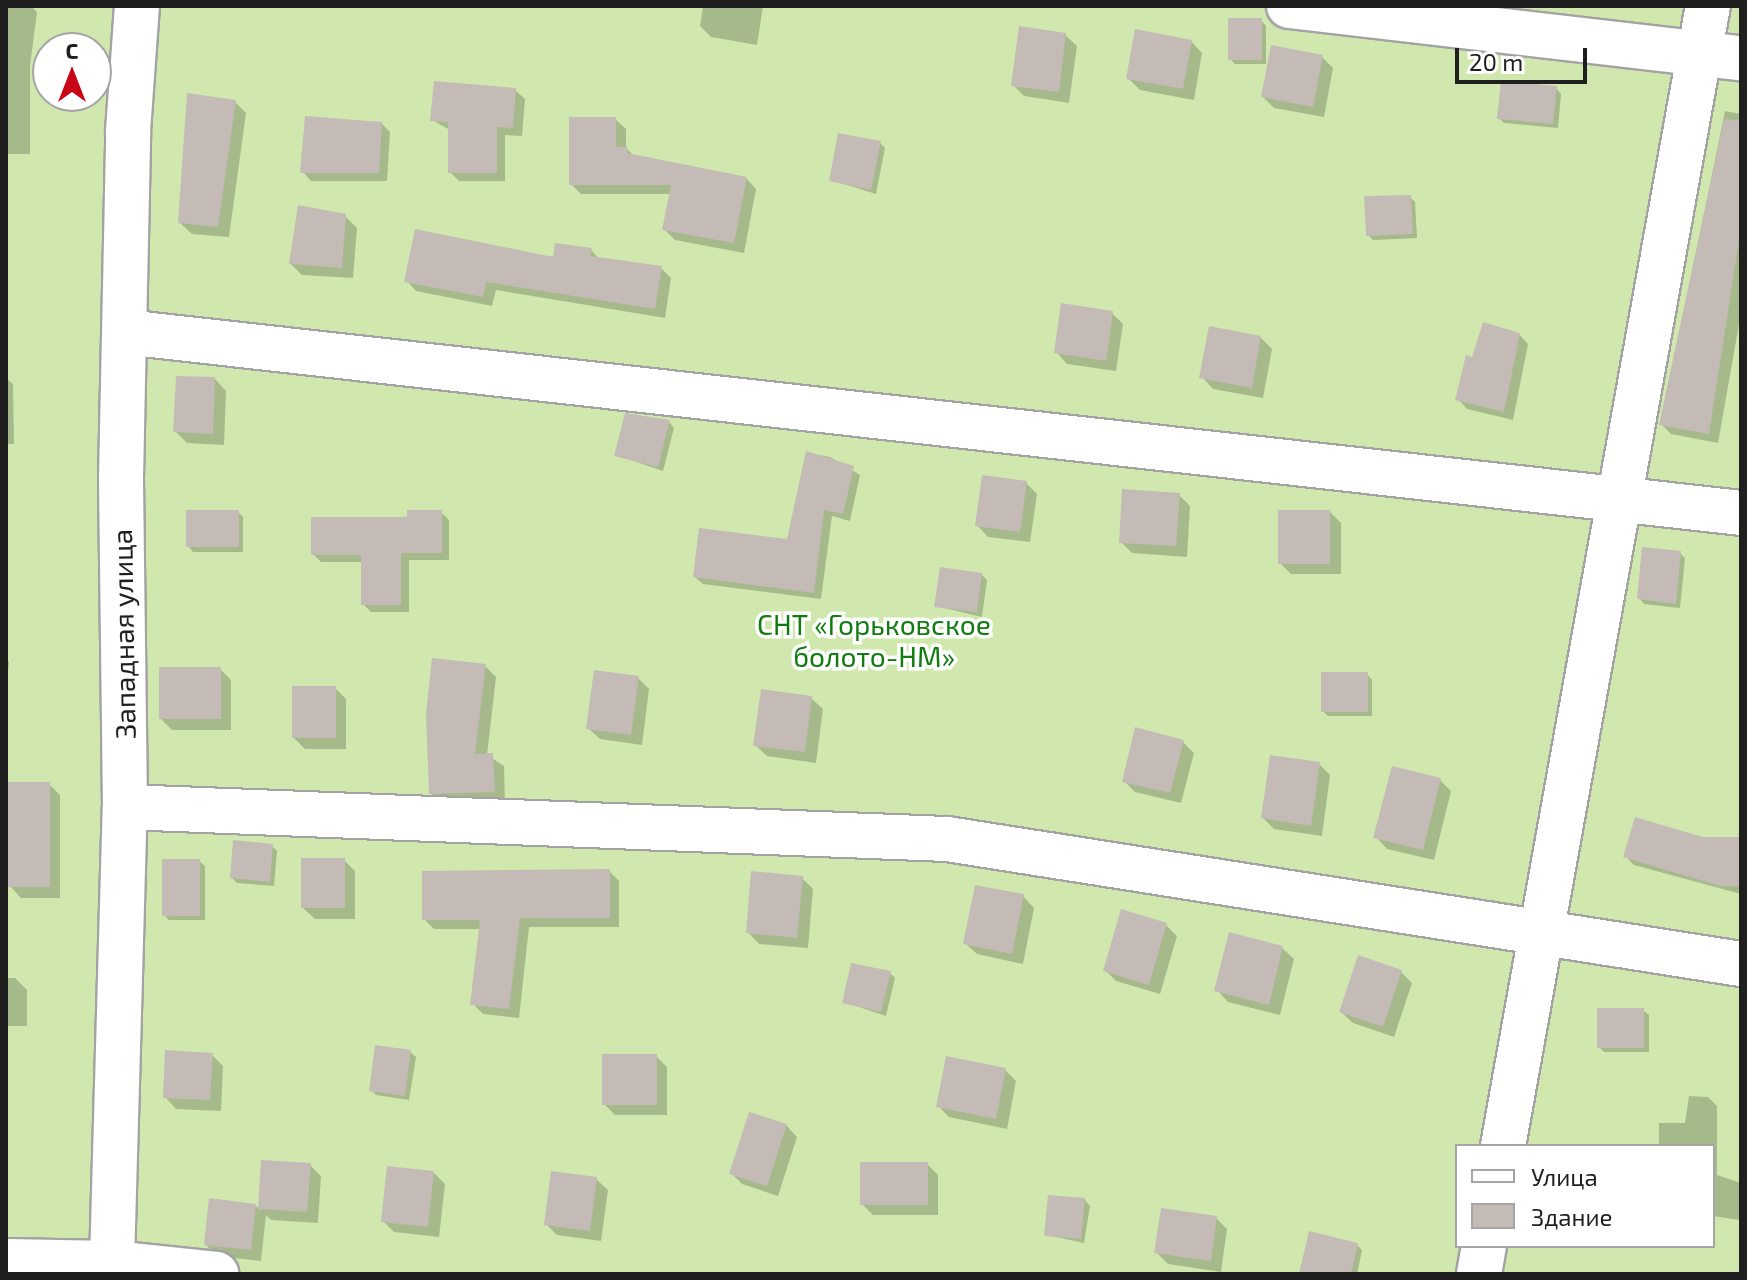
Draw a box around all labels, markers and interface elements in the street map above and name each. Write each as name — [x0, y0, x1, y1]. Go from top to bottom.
north arrow — [32, 32, 112, 112]
scale bar — [1459, 32, 1591, 82]
text: С — [66, 37, 78, 63]
text: 20 m — [1469, 47, 1523, 76]
street label: Западная улица — [104, 529, 142, 739]
park label: СНТ «Горьковское болото-НМ» — [757, 607, 991, 673]
legend — [1455, 1144, 1715, 1248]
text: Улица — [1531, 1162, 1598, 1191]
text: Здание — [1531, 1202, 1613, 1231]

